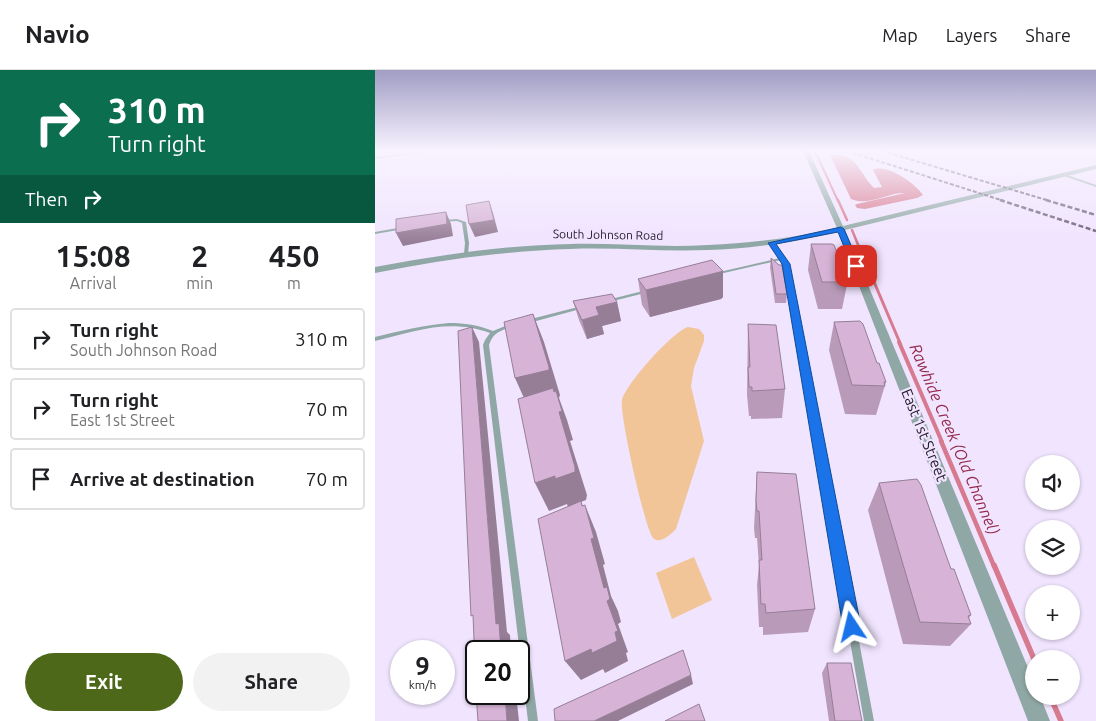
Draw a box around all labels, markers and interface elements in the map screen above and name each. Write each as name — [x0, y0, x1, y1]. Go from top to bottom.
text: Navio — [25, 21, 90, 48]
text: Map — [882, 25, 918, 45]
text: Layers — [946, 25, 997, 45]
text: Share — [1025, 25, 1071, 45]
icon: right — [25, 90, 90, 155]
text: 310 m — [108, 90, 206, 130]
text: Turn right — [108, 131, 206, 156]
icon: right — [78, 185, 106, 213]
text: Then — [25, 188, 68, 210]
street label: South Johnson Road — [553, 227, 663, 242]
text: 15:08 — [56, 239, 131, 273]
text: 2 — [191, 239, 208, 273]
text: 450 — [269, 239, 319, 273]
pin — [835, 245, 877, 287]
icon: arrive — [842, 252, 870, 280]
text: Arrival — [70, 274, 116, 292]
text: min — [186, 274, 213, 292]
text: m — [287, 274, 301, 292]
text: Turn right — [70, 319, 158, 341]
icon: right — [27, 325, 55, 353]
text: 310 m — [295, 328, 348, 350]
text: South Johnson Road — [70, 341, 217, 359]
water label: Rawhide Creek (Old Channel) — [906, 341, 1003, 537]
street label: East 1st Street — [898, 386, 951, 484]
text: Turn right — [70, 389, 158, 411]
icon: right — [27, 395, 55, 423]
text: 70 m — [306, 398, 348, 420]
text: East 1st Street — [70, 411, 175, 429]
map controls — [1025, 455, 1080, 705]
button: sound — [1025, 455, 1080, 510]
icon: arrive — [27, 465, 55, 493]
text: Arrive at destination — [70, 468, 255, 490]
text: 70 m — [306, 468, 348, 490]
button: layers — [1025, 520, 1080, 575]
button: + — [1025, 585, 1080, 640]
position arrow — [825, 600, 877, 652]
speed limit sign: 20 — [465, 640, 530, 705]
button: − — [1025, 650, 1080, 705]
text: 9 — [415, 652, 430, 680]
button: Exit — [25, 653, 183, 711]
button: Share — [193, 653, 350, 711]
text: km/h — [409, 678, 436, 691]

